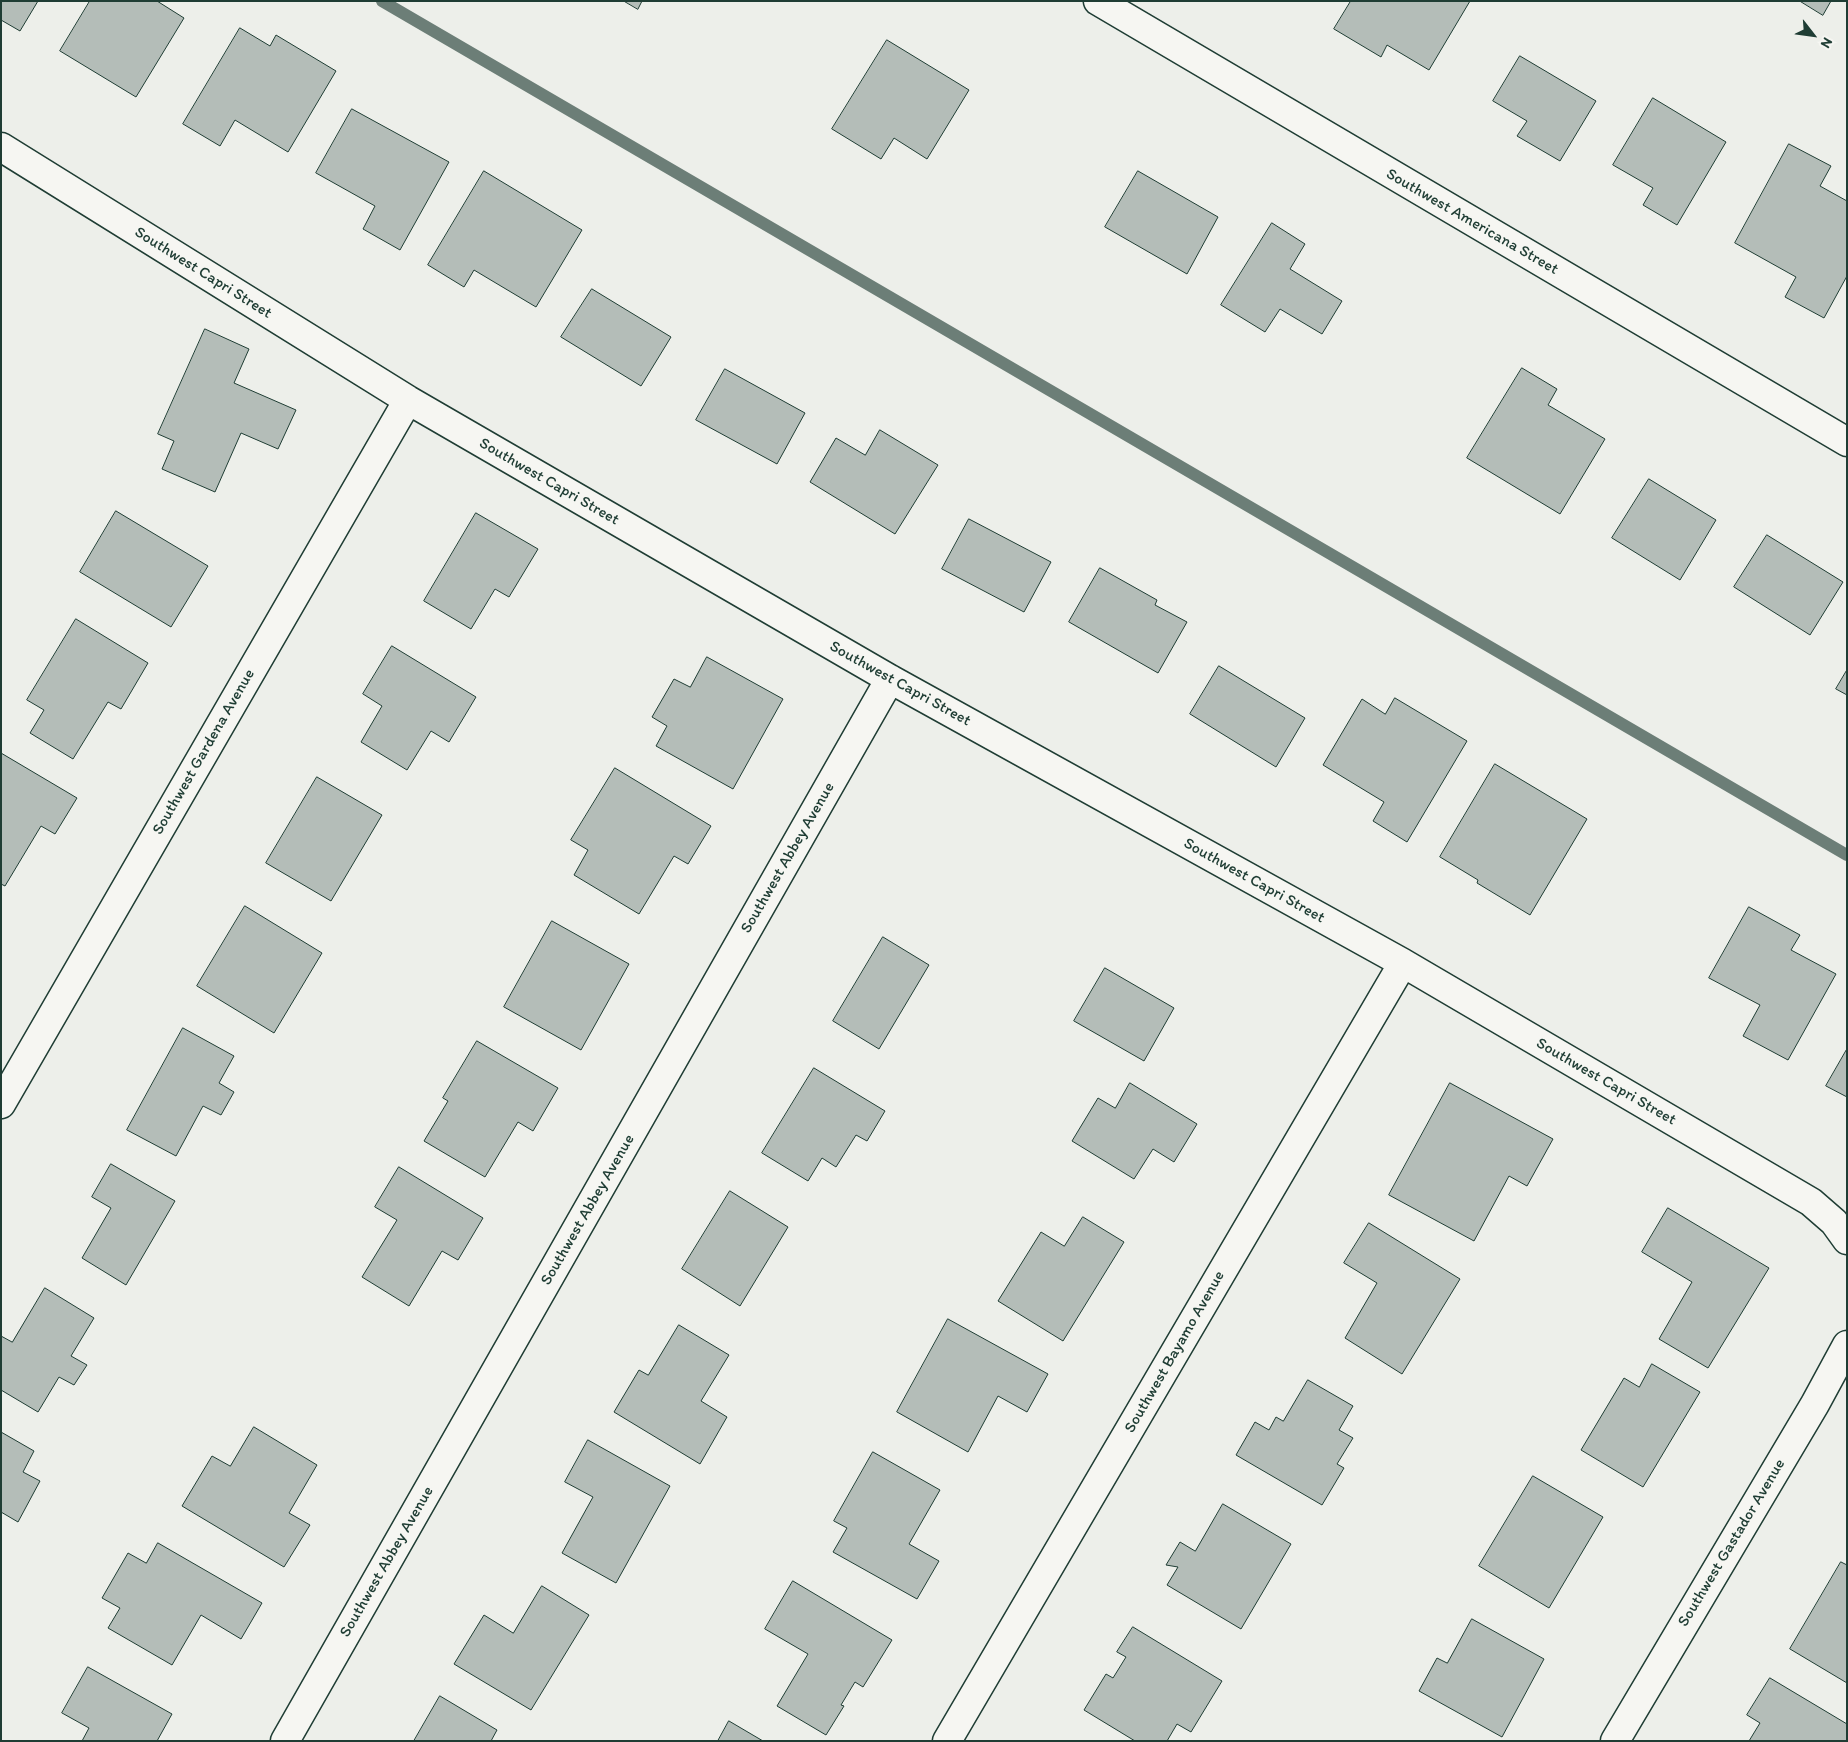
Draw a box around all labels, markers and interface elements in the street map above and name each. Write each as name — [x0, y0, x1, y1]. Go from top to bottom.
north arrow — [1788, 10, 1838, 60]
text: N — [1817, 34, 1836, 51]
street label: Southwest Americana Street — [1382, 165, 1562, 279]
street label: Southwest Capri Street — [131, 223, 275, 323]
street label: Southwest Capri Street — [476, 434, 622, 530]
street label: Southwest Capri Street — [826, 637, 974, 731]
street label: Southwest Gardena Avenue — [149, 666, 259, 838]
street label: Southwest Abbey Avenue — [737, 779, 839, 937]
street label: Southwest Capri Street — [1180, 834, 1328, 928]
street label: Southwest Capri Street — [1533, 1034, 1679, 1130]
street label: Southwest Abbey Avenue — [537, 1131, 639, 1289]
street label: Southwest Bayamo Avenue — [1121, 1268, 1229, 1436]
street label: Southwest Gastador Avenue — [1674, 1456, 1790, 1630]
street label: Southwest Abbey Avenue — [336, 1483, 438, 1641]

